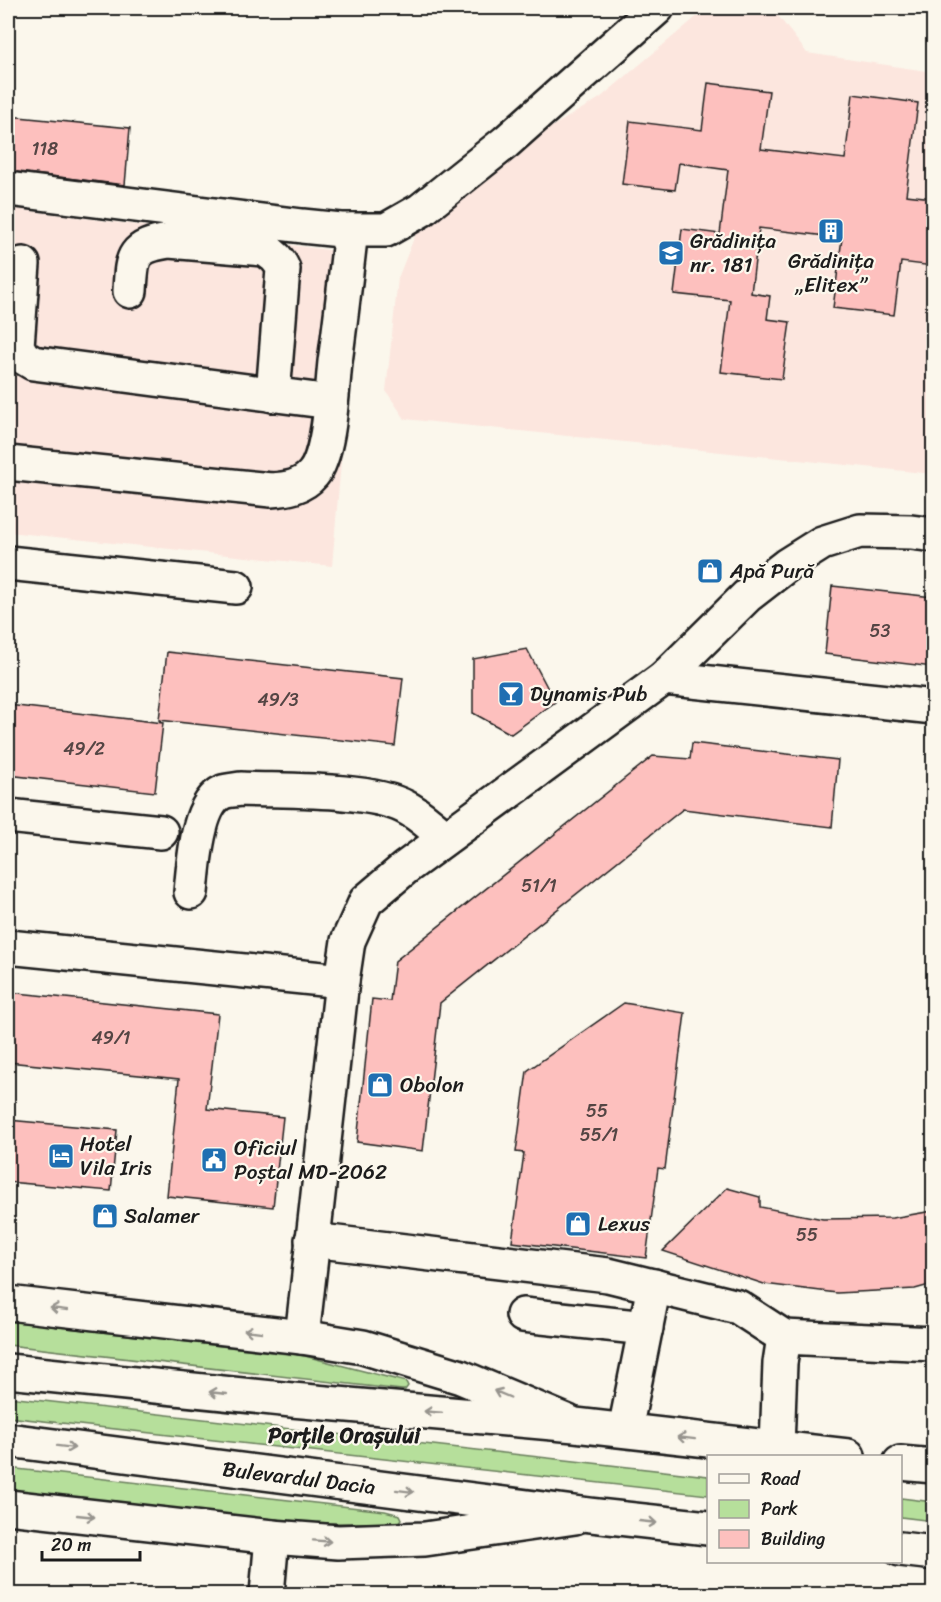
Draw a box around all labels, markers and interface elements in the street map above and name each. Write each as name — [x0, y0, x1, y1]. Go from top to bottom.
house number: 118 — [32, 133, 58, 165]
building icon: Grădinița „Elitex” — [816, 216, 846, 246]
place label: Grădinița nr. 181 — [690, 222, 776, 284]
school or university icon: Grădinița nr. 181 — [656, 238, 686, 268]
place label: Grădinița „Elitex” — [788, 242, 874, 304]
place label: Apă Pură — [729, 552, 815, 590]
shop icon: Apă Pură — [695, 556, 725, 586]
house number: 53 — [870, 615, 891, 647]
place label: Dynamis Pub — [530, 675, 648, 713]
bar icon: Dynamis Pub — [496, 679, 526, 709]
house number: 49/3 — [257, 684, 299, 716]
house number: 49/2 — [63, 733, 105, 765]
house number: 51/1 — [521, 870, 557, 902]
house number: 49/1 — [92, 1022, 131, 1054]
place label: Obolon — [400, 1066, 464, 1104]
shop icon: Obolon — [365, 1070, 395, 1100]
house number: 55 — [586, 1095, 608, 1127]
house number: 55/1 — [580, 1119, 619, 1151]
place label: Hotel Vila Iris — [80, 1125, 152, 1187]
place label: Oficiul Poștal MD-2062 — [234, 1129, 387, 1191]
hotel icon: Hotel Vila Iris — [46, 1141, 76, 1171]
public building icon: Oficiul Poștal MD-2062 — [199, 1145, 229, 1175]
place label: Salamer — [124, 1197, 201, 1235]
shop icon: Salamer — [90, 1201, 120, 1231]
place label: Lexus — [598, 1205, 650, 1243]
shop icon: Lexus — [563, 1209, 593, 1239]
house number: 55 — [796, 1219, 818, 1251]
one-way arrow — [50, 1303, 69, 1314]
one-way arrow — [243, 1325, 263, 1336]
one-way arrow — [208, 1387, 228, 1398]
one-way arrow — [493, 1388, 511, 1399]
one-way arrow — [424, 1406, 443, 1417]
district label: Porțile Orașului — [268, 1416, 422, 1455]
one-way arrow — [676, 1432, 696, 1443]
one-way arrow — [55, 1442, 75, 1453]
street label: Bulevardul Dacia — [220, 1450, 378, 1506]
legend — [707, 1455, 902, 1563]
text: Road — [761, 1463, 801, 1495]
one-way arrow — [394, 1486, 414, 1497]
text: Park — [761, 1493, 798, 1525]
one-way arrow — [76, 1511, 96, 1522]
one-way arrow — [637, 1517, 657, 1528]
text: Building — [761, 1523, 825, 1555]
scale bar — [42, 1524, 140, 1562]
text: 20 m — [51, 1529, 91, 1561]
one-way arrow — [312, 1536, 332, 1547]

